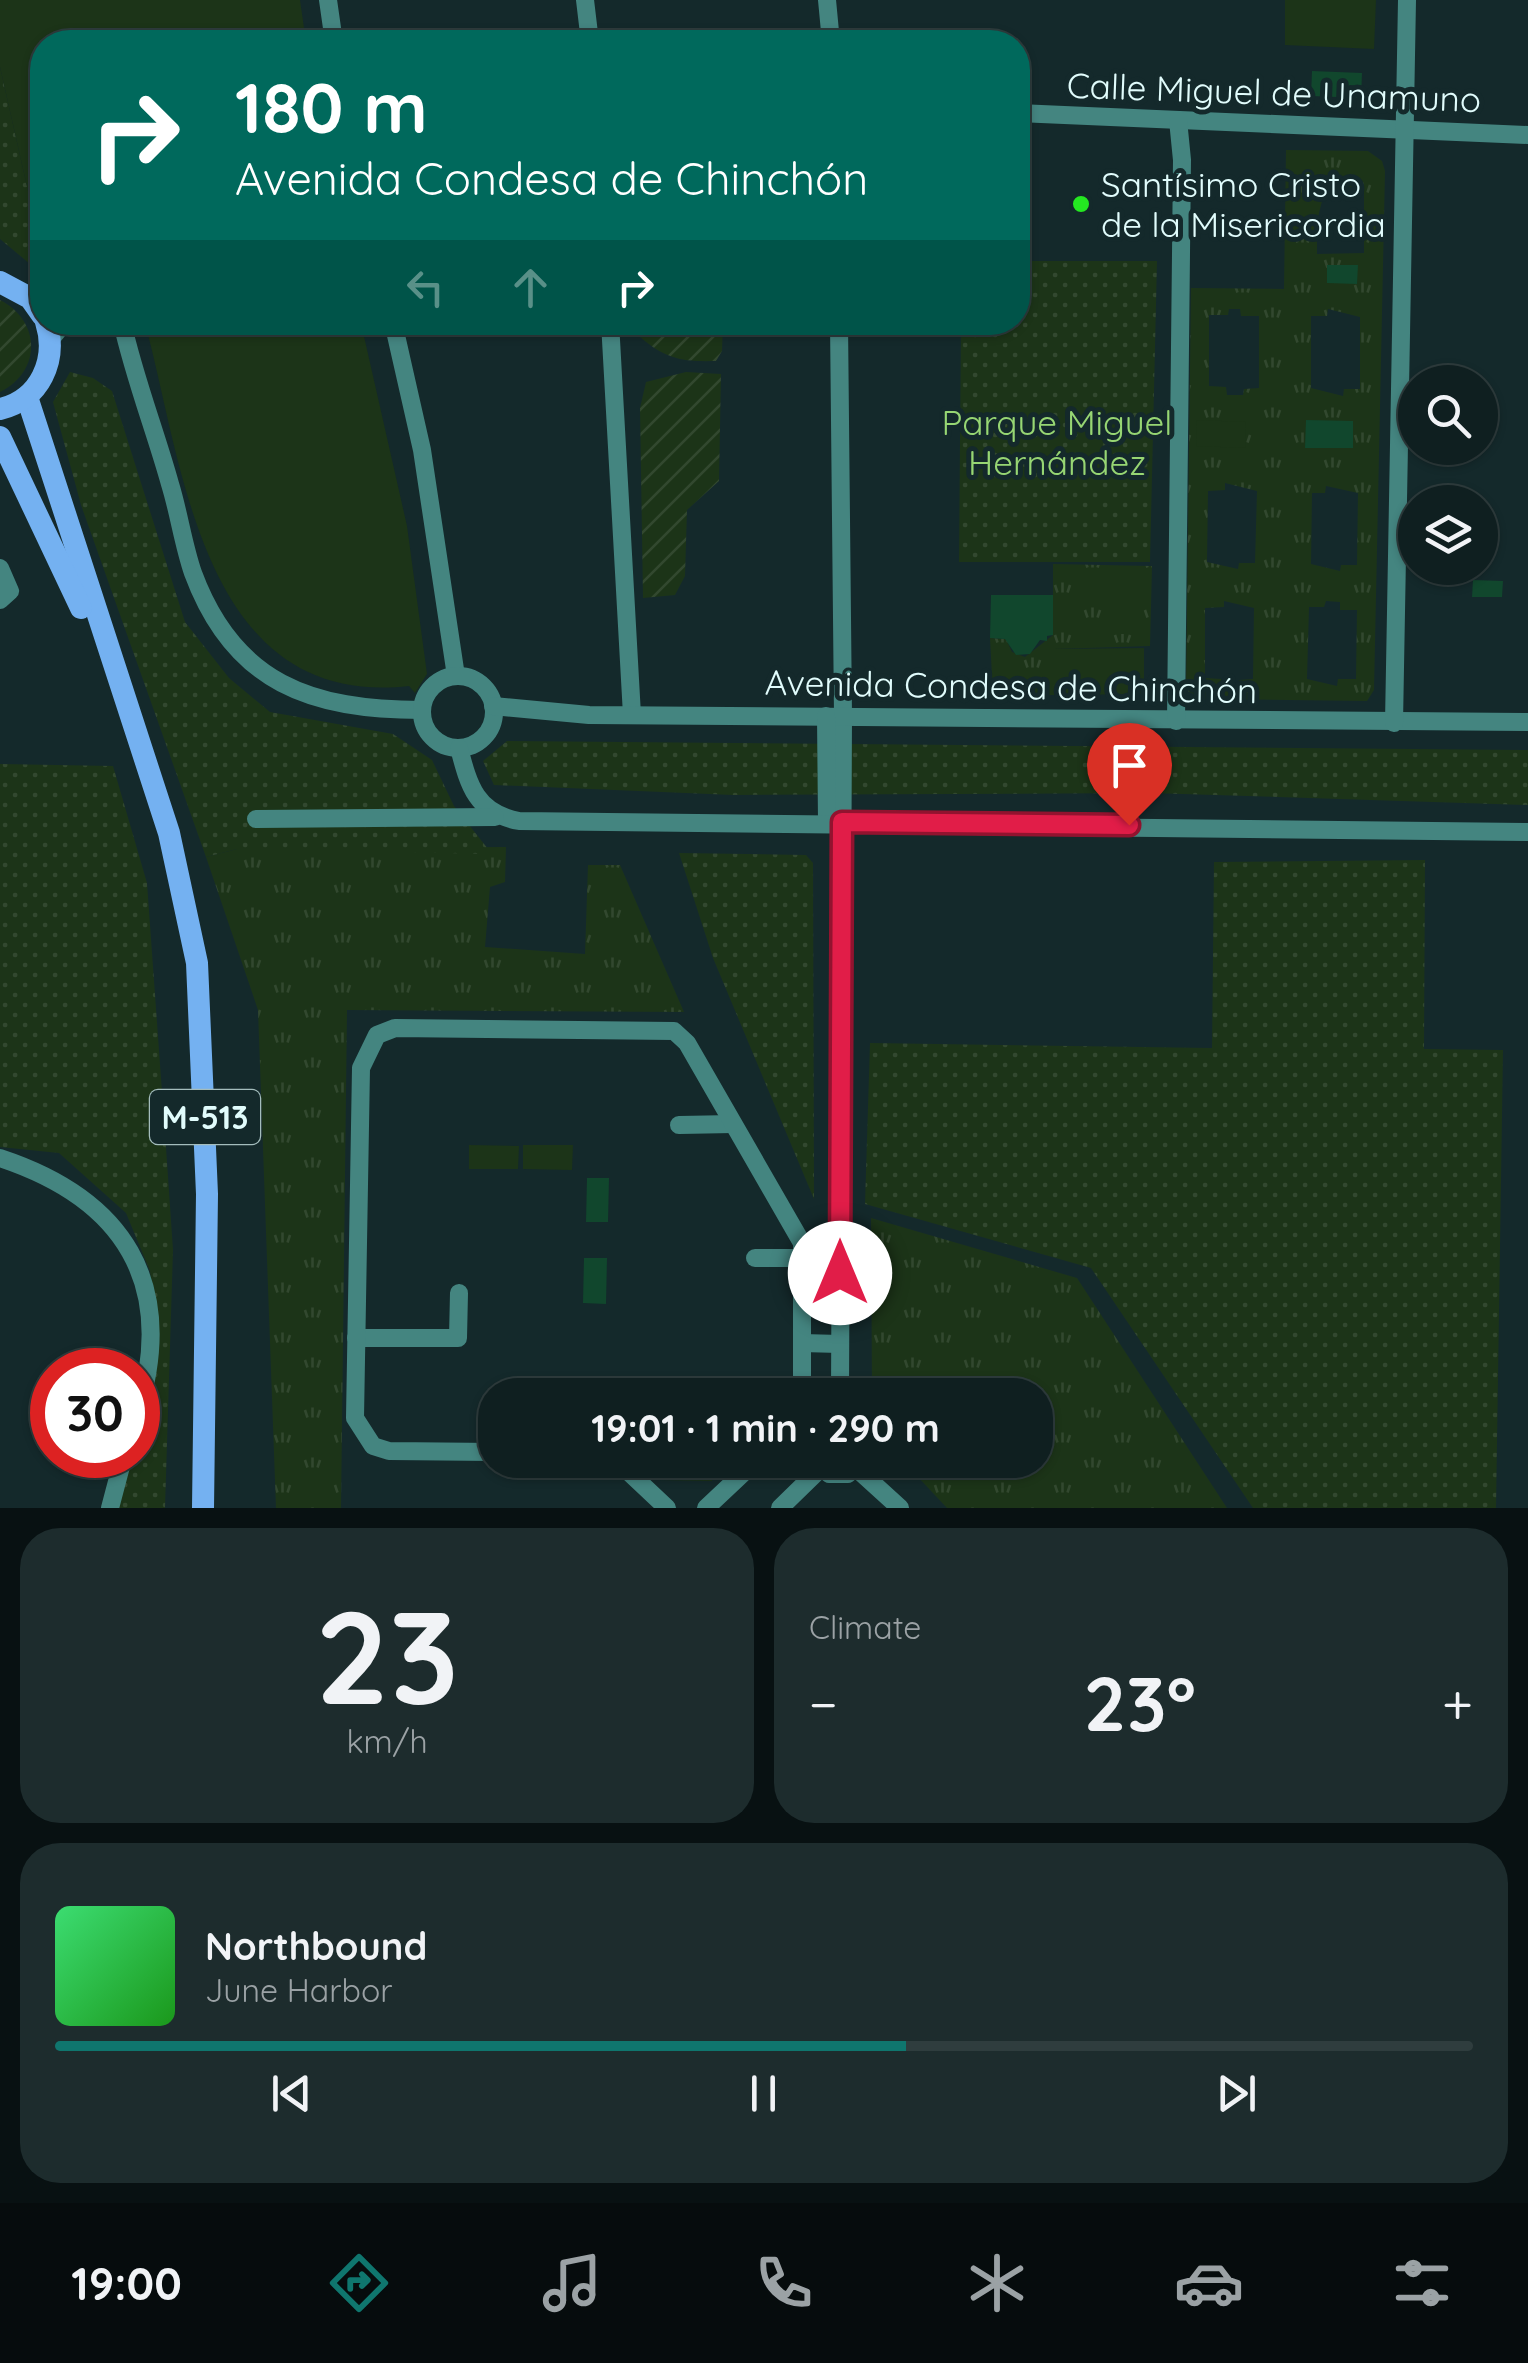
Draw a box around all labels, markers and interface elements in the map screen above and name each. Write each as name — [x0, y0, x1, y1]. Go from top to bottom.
text: 180 m — [235, 63, 428, 151]
street label: Calle Miguel de Unamuno — [1066, 63, 1482, 121]
icon: right — [70, 70, 200, 200]
text: Avenida Condesa de Chinchón — [235, 150, 868, 206]
place label: Santísimo Cristo de la Misericordia — [1101, 162, 1386, 246]
marker: Santísimo Cristo de la Misericordia — [1070, 193, 1092, 215]
icon: left — [398, 260, 453, 315]
icon: ahead — [503, 260, 558, 315]
icon: right — [608, 260, 663, 315]
map controls — [1398, 365, 1498, 585]
button: search — [1398, 365, 1498, 465]
park label: Parque Miguel Hernández — [942, 400, 1172, 484]
button: layers — [1398, 485, 1498, 585]
street label: Avenida Condesa de Chinchón — [764, 660, 1258, 712]
pin — [1087, 723, 1172, 826]
icon: arrive — [1102, 738, 1157, 793]
road number: M-513 — [150, 1090, 260, 1144]
position arrow — [788, 1221, 892, 1325]
speed limit sign: 30 — [30, 1348, 160, 1478]
text: 19:01 · 1 min · 290 m — [591, 1404, 940, 1452]
text: 23 — [315, 1574, 459, 1737]
text: Climate — [809, 1607, 921, 1647]
text: 23° — [1084, 1656, 1196, 1750]
text: − — [809, 1669, 838, 1738]
text: + — [1442, 1669, 1473, 1738]
text: km/h — [346, 1721, 428, 1761]
text: Northbound — [205, 1922, 427, 1970]
text: June Harbor — [205, 1970, 393, 2010]
icon: previous — [264, 2066, 319, 2121]
icon: pause — [736, 2066, 791, 2121]
icon: next — [1209, 2066, 1264, 2121]
icon: directions — [324, 2248, 394, 2318]
icon: music — [537, 2248, 607, 2318]
icon: phone — [749, 2248, 819, 2318]
icon: climate — [962, 2248, 1032, 2318]
icon: car — [1174, 2248, 1244, 2318]
icon: filters — [1387, 2248, 1457, 2318]
text: 19:00 — [71, 2255, 182, 2311]

